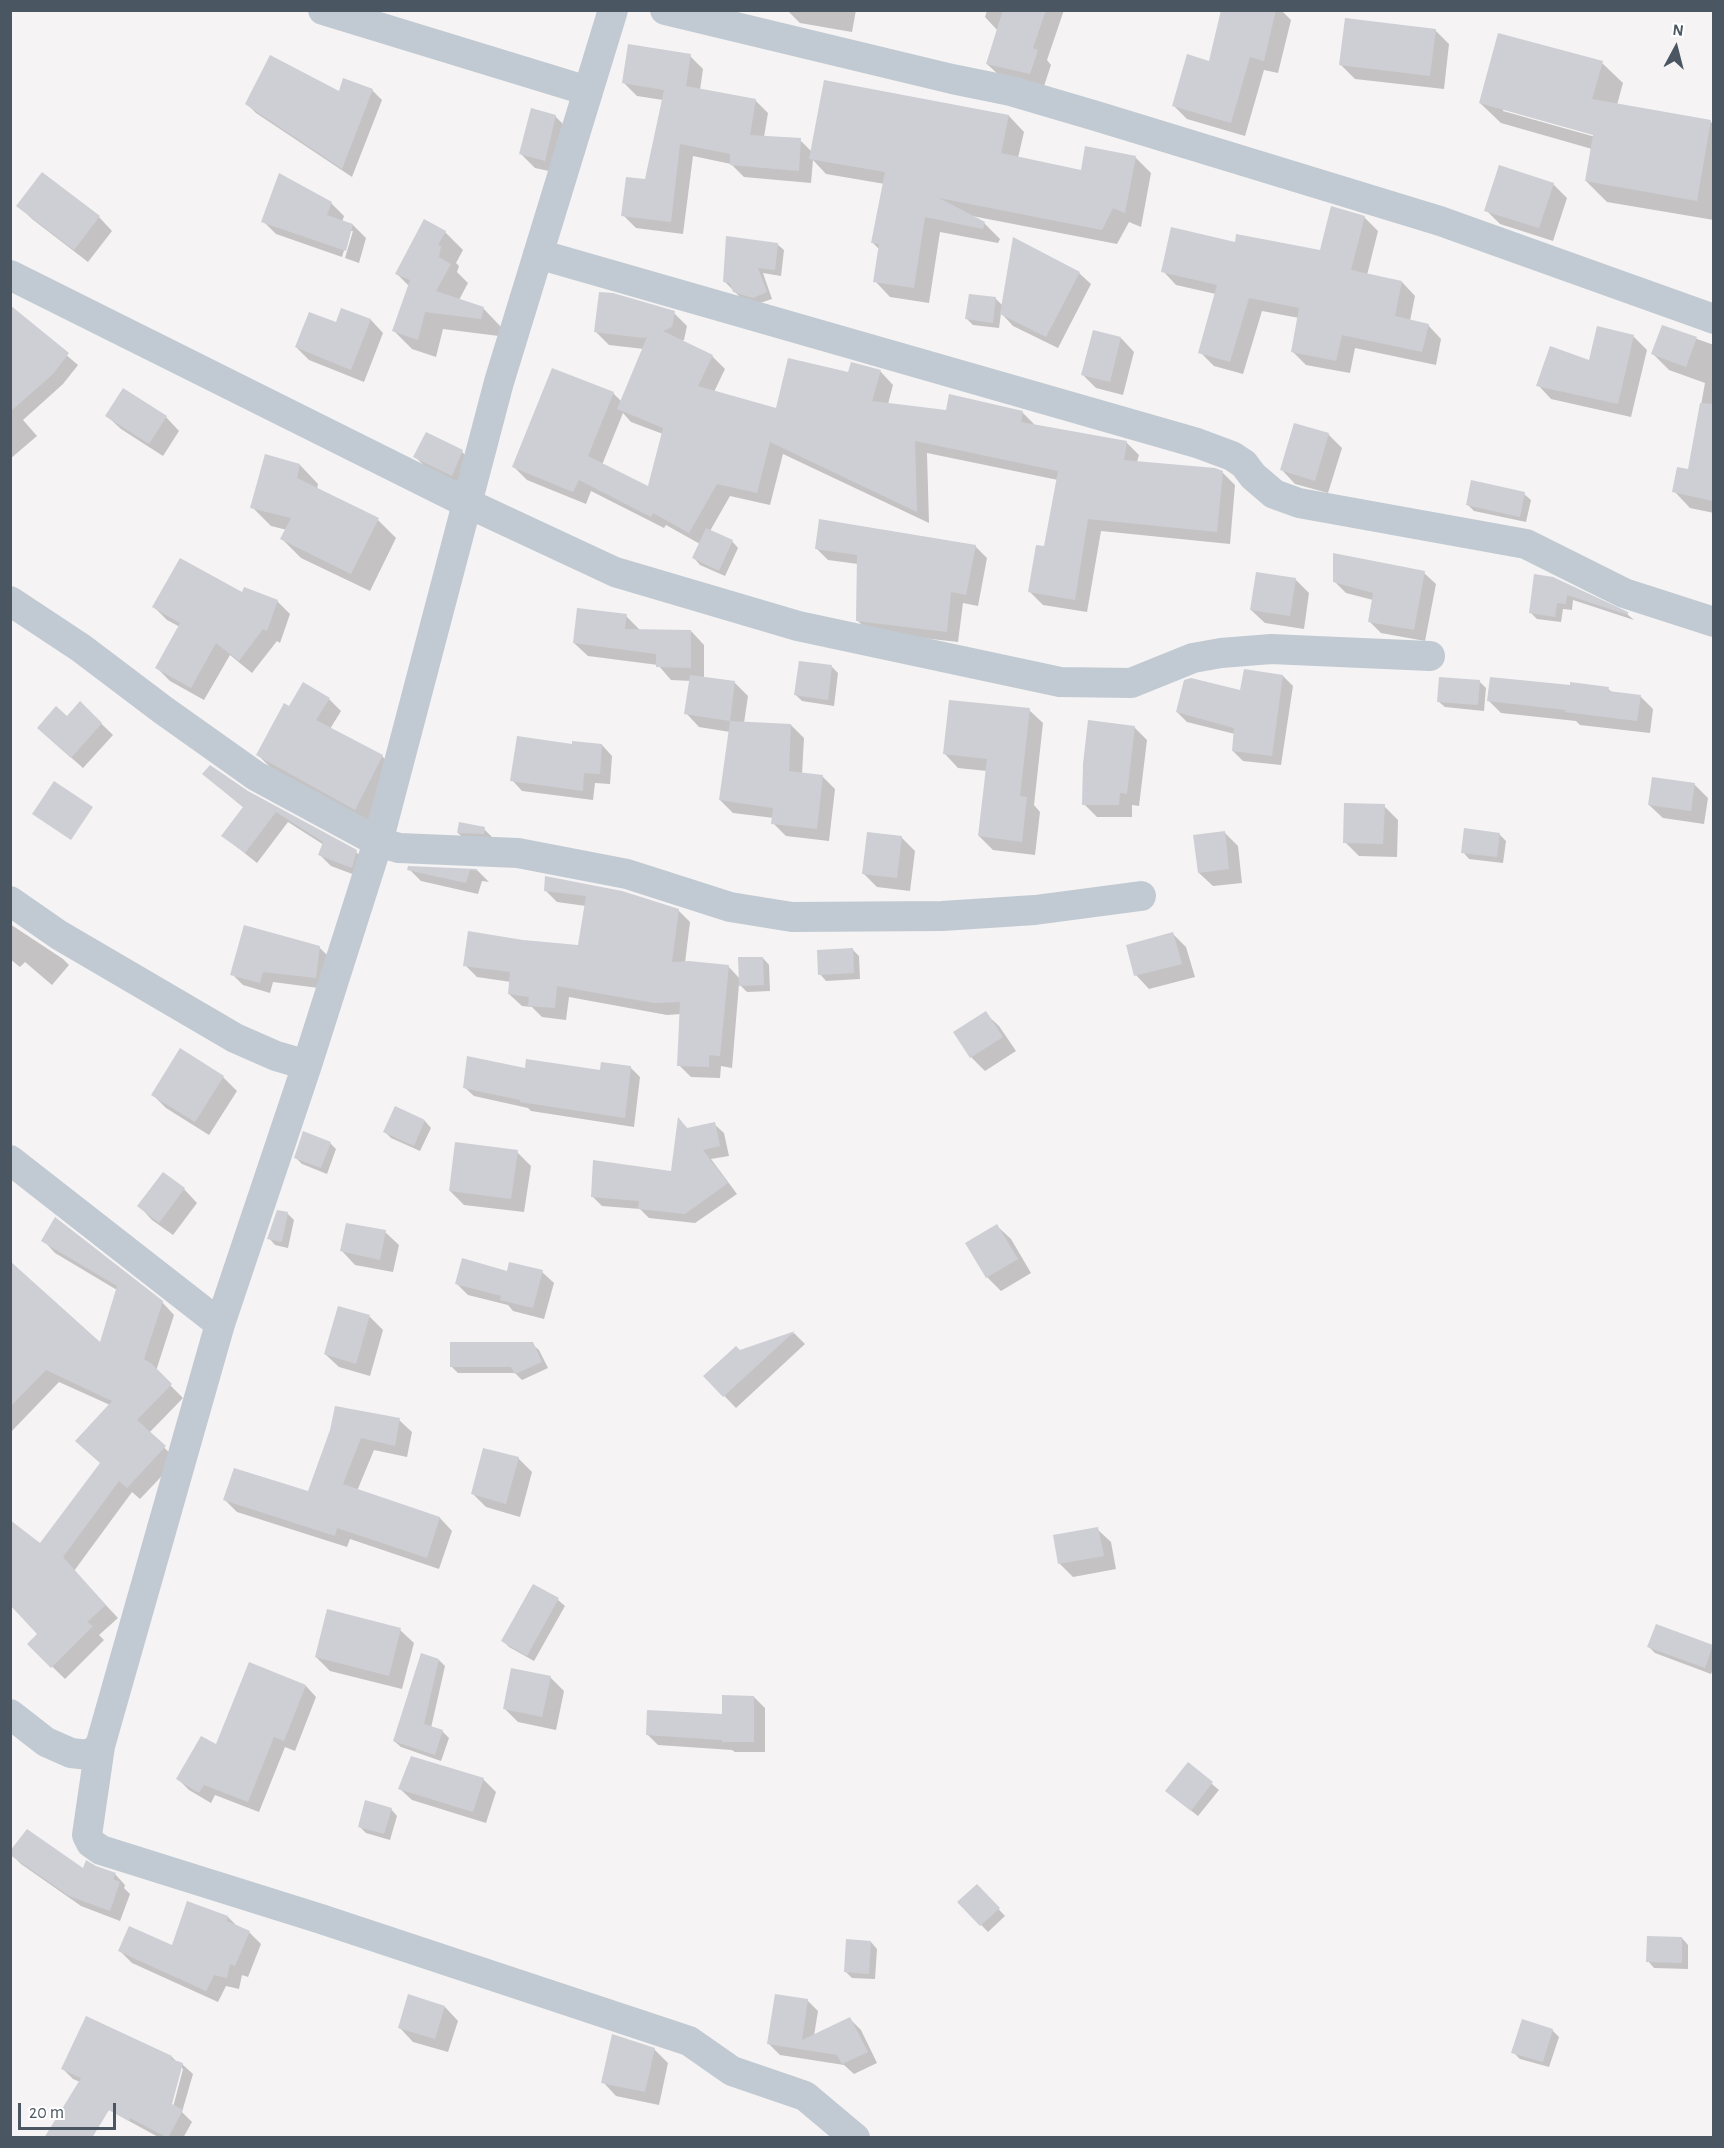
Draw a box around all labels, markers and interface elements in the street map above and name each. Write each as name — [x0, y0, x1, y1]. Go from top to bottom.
north arrow — [1646, 18, 1706, 78]
text: N — [1672, 22, 1685, 39]
scale bar — [21, 2091, 118, 2129]
text: 20 m — [29, 2104, 64, 2122]

